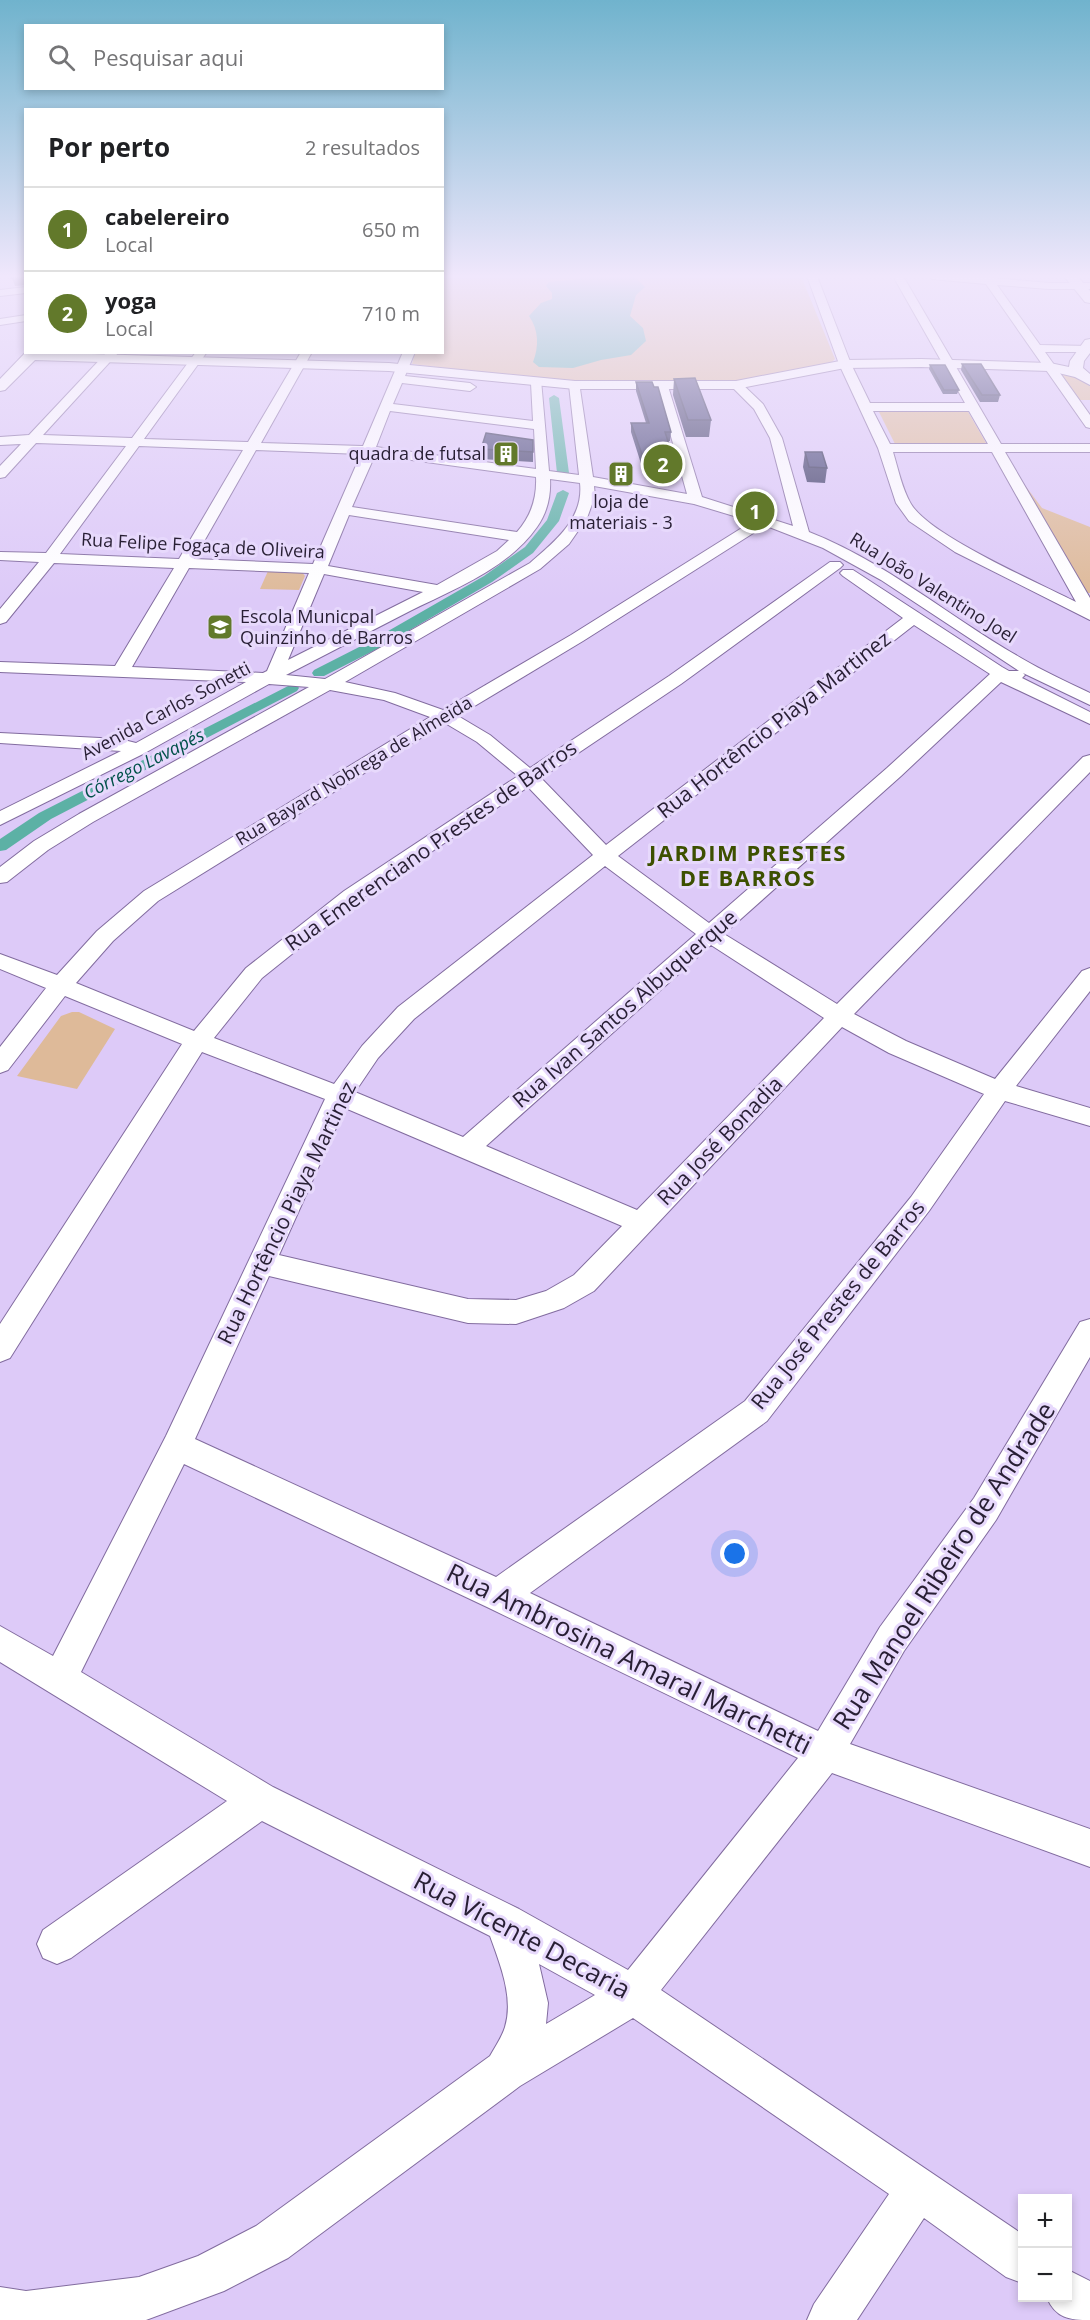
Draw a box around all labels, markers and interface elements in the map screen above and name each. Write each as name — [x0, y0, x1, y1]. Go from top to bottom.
search box — [24, 24, 444, 90]
icon: search — [45, 41, 78, 74]
text: Pesquisar aqui — [93, 42, 244, 72]
text: Por perto — [48, 129, 170, 165]
text: 2 resultados — [305, 134, 420, 161]
text: cabelereiro — [105, 201, 230, 231]
text: 1 — [62, 216, 73, 243]
text: 650 m — [362, 216, 420, 243]
text: Local — [105, 231, 153, 258]
text: yoga — [105, 285, 157, 315]
text: 2 — [62, 300, 73, 327]
text: 710 m — [362, 300, 420, 327]
text: Local — [105, 315, 153, 342]
building icon: quadra de futsal — [491, 439, 521, 469]
place label: quadra de futsal — [348, 441, 486, 465]
pin: 2 — [644, 442, 682, 486]
building icon: loja de materiais - 3 — [606, 459, 636, 489]
pin: 1 — [736, 488, 774, 534]
place label: loja de materiais - 3 — [569, 489, 673, 534]
street label: Rua João Valentino Joel — [846, 526, 1021, 648]
street label: Rua Felipe Fogaça de Oliveira — [80, 527, 326, 563]
place label: Escola Municpal Quinzinho de Barros — [240, 604, 413, 649]
school or university icon: Escola Municpal Quinzinho de Barros — [205, 612, 235, 642]
street label: Rua Hortêncio Piaya Martinez — [651, 624, 896, 824]
street label: Avenida Carlos Sonetti — [77, 655, 254, 765]
street label: Rua Bayard Nobrega de Almeida — [231, 690, 476, 850]
water label: Córrego Lavapés — [79, 722, 208, 804]
street label: Rua Emerenciano Prestes de Barros — [279, 733, 582, 957]
district label: JARDIM PRESTES DE BARROS — [647, 837, 847, 892]
street label: Rua Ivan Santos Albuquerque — [506, 903, 743, 1114]
street label: Rua José Bonadia — [650, 1070, 788, 1211]
street label: Rua Hortêncio Piaya Martinez — [210, 1076, 362, 1349]
street label: Rua José Prestes de Barros — [744, 1194, 930, 1415]
street label: Rua Manoel Ribeiro de Andrade — [823, 1394, 1063, 1736]
your location — [720, 1539, 749, 1568]
street label: Rua Ambrosina Amaral Marchetti — [441, 1554, 818, 1762]
street label: Rua Vicente Decaria — [408, 1862, 637, 2007]
map controls — [1018, 2194, 1072, 2302]
button: + — [1018, 2194, 1072, 2248]
button: − — [1018, 2248, 1072, 2302]

